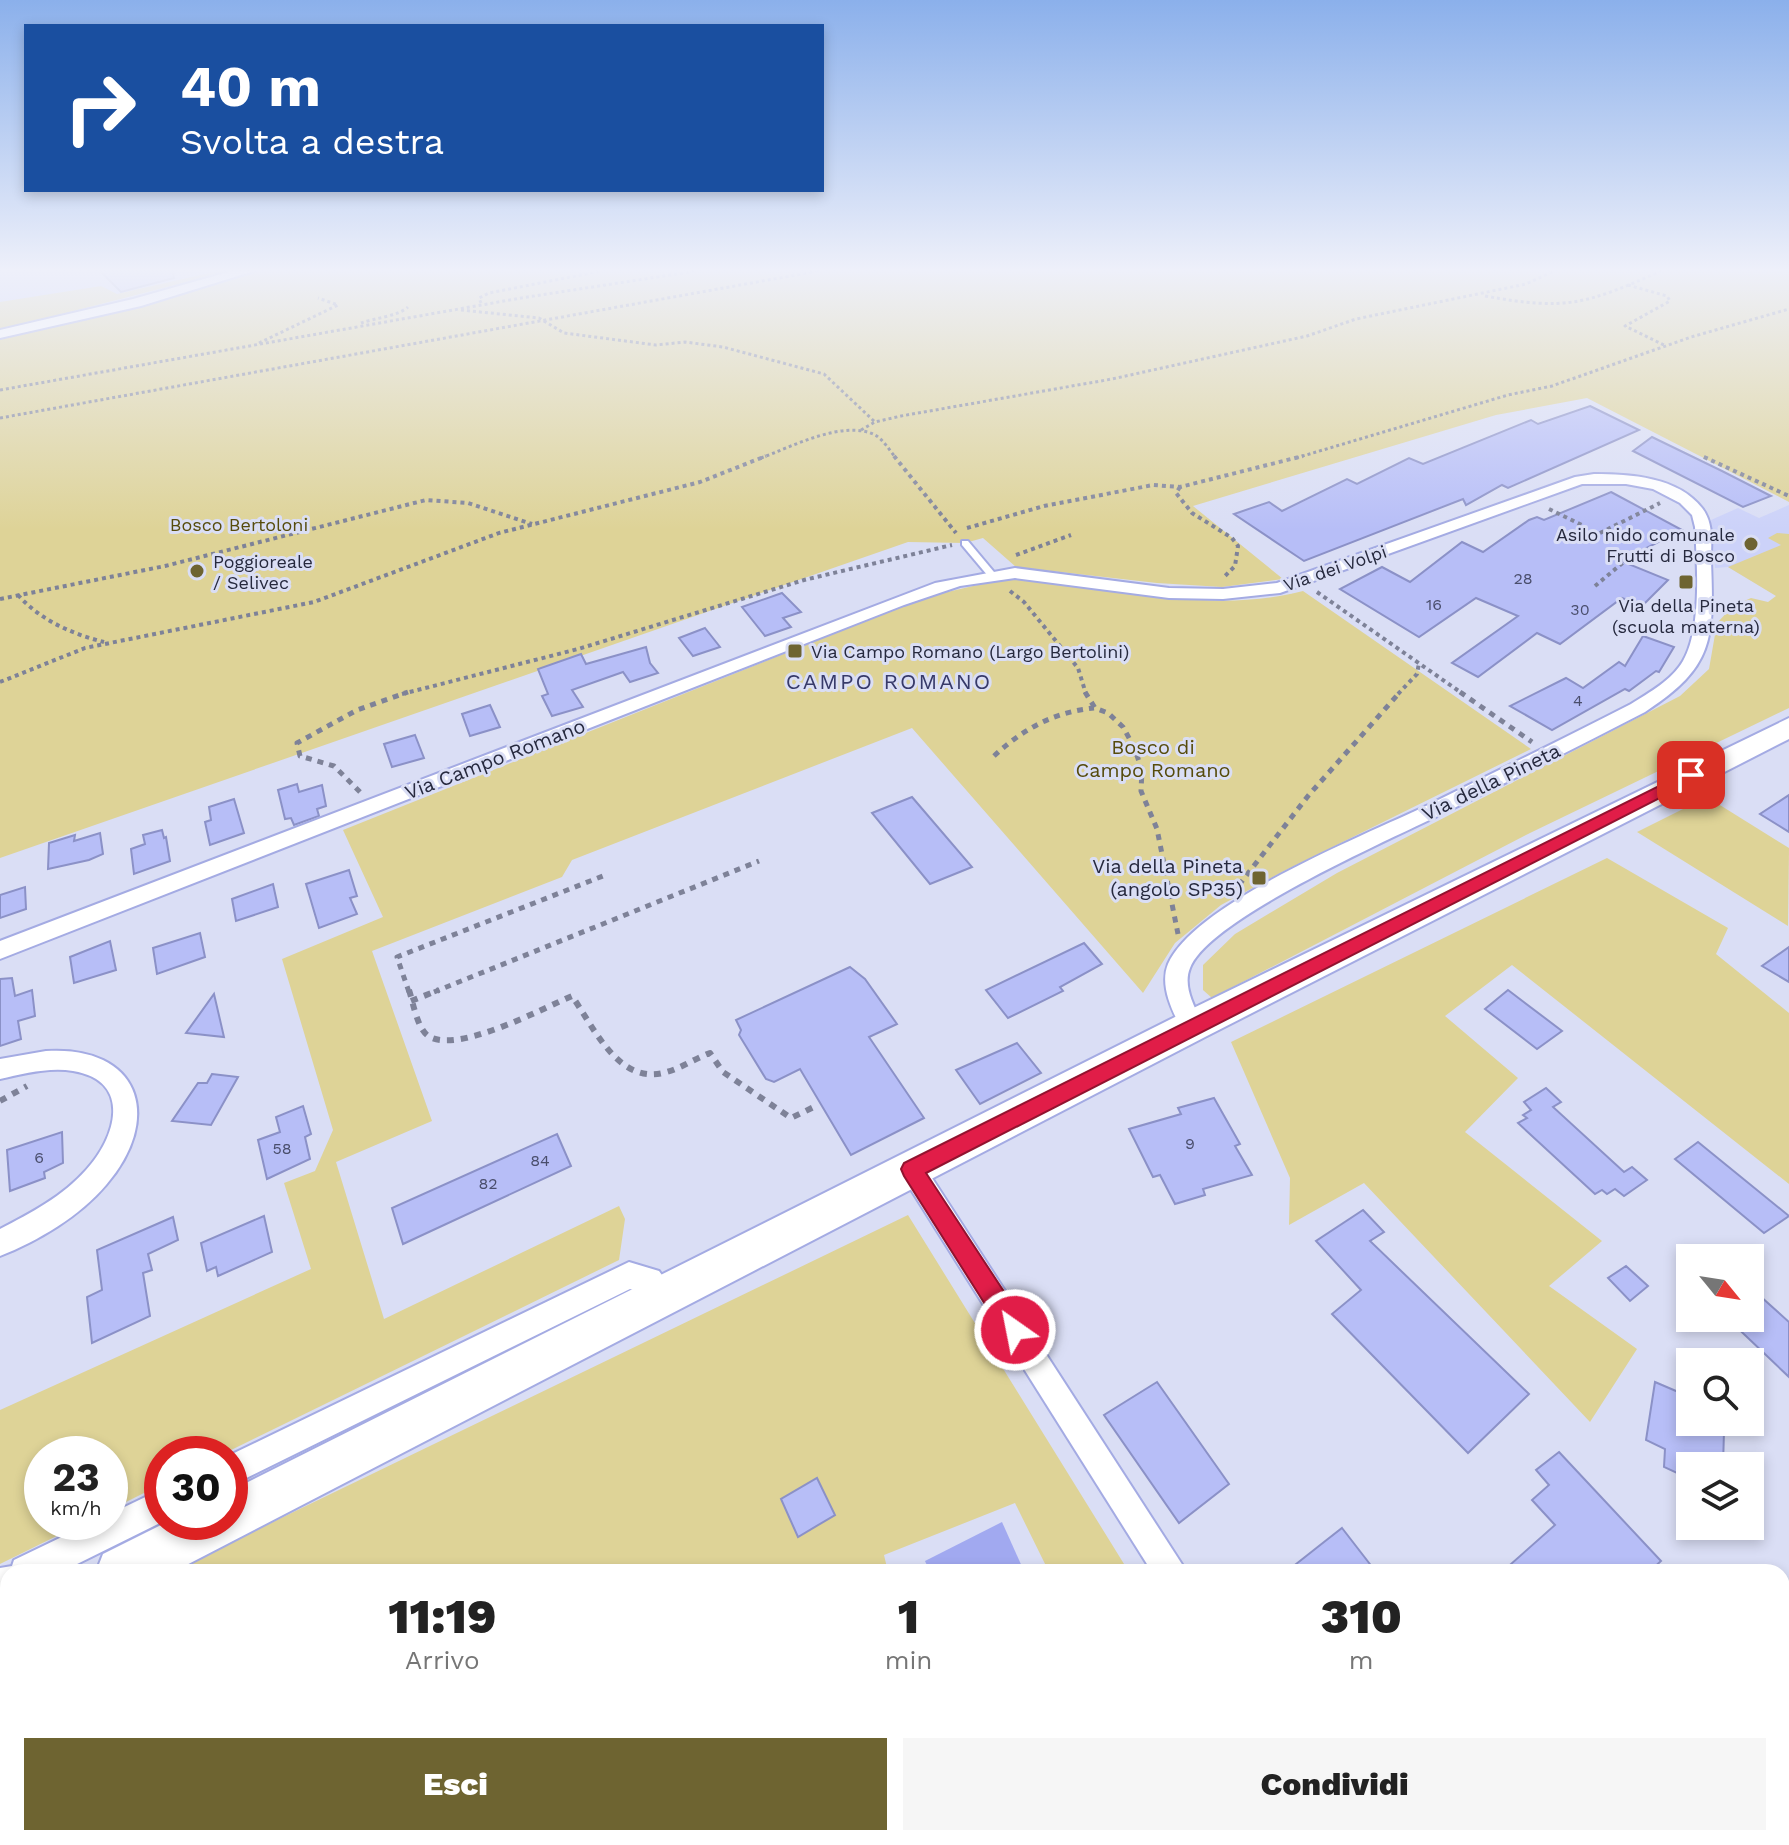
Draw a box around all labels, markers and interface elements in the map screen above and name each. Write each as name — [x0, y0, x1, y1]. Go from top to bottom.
text: 40 m — [180, 54, 321, 120]
icon: right — [48, 56, 152, 160]
text: Svolta a destra — [180, 121, 444, 163]
park label: Bosco Bertoloni — [170, 514, 308, 535]
place label: Asilo nido comunale Frutti di Bosco — [1556, 524, 1735, 566]
marker: Asilo nido comunale Frutti di Bosco — [1742, 535, 1760, 553]
street label: Via dei Volpi — [1281, 541, 1389, 595]
place label: Poggioreale / Selivec — [213, 551, 313, 593]
marker: Poggioreale / Selivec — [188, 562, 206, 580]
house number: 28 — [1513, 569, 1533, 588]
marker: Via della Pineta (scuola materna) — [1677, 573, 1695, 591]
house number: 16 — [1426, 595, 1442, 614]
place label: Via della Pineta (scuola materna) — [1612, 595, 1760, 637]
house number: 30 — [1570, 600, 1590, 619]
place label: Via Campo Romano (Largo Bertolini) — [811, 641, 1129, 662]
marker: Via Campo Romano (Largo Bertolini) — [786, 642, 804, 660]
district label: CAMPO ROMANO — [786, 669, 992, 694]
house number: 4 — [1573, 691, 1583, 710]
street label: Via Campo Romano — [401, 714, 589, 804]
park label: Bosco di Campo Romano — [1075, 735, 1231, 782]
street label: Via della Pineta — [1418, 738, 1564, 826]
pin — [1657, 741, 1725, 809]
icon: arrive — [1669, 753, 1713, 797]
place label: Via della Pineta (angolo SP35) — [1092, 854, 1243, 901]
marker: Via della Pineta (angolo SP35) — [1250, 869, 1268, 887]
house number: 9 — [1185, 1134, 1195, 1153]
house number: 58 — [272, 1139, 292, 1158]
house number: 6 — [34, 1148, 44, 1167]
house number: 84 — [530, 1151, 550, 1170]
house number: 82 — [478, 1174, 498, 1193]
north arrow — [1676, 1244, 1764, 1332]
map controls — [1676, 1244, 1764, 1540]
position arrow — [973, 1288, 1057, 1372]
button: search — [1676, 1348, 1764, 1436]
speed limit sign: 30 — [144, 1436, 248, 1540]
button: layers — [1676, 1452, 1764, 1540]
text: 23 — [52, 1454, 100, 1501]
text: km/h — [50, 1496, 102, 1520]
text: 11:19 — [388, 1588, 497, 1645]
text: 1 — [898, 1588, 919, 1645]
text: 310 — [1321, 1588, 1402, 1645]
text: Arrivo — [405, 1645, 480, 1675]
text: min — [885, 1645, 932, 1675]
text: m — [1349, 1645, 1374, 1675]
button: Esci — [24, 1738, 887, 1830]
button: Condividi — [903, 1738, 1766, 1830]

